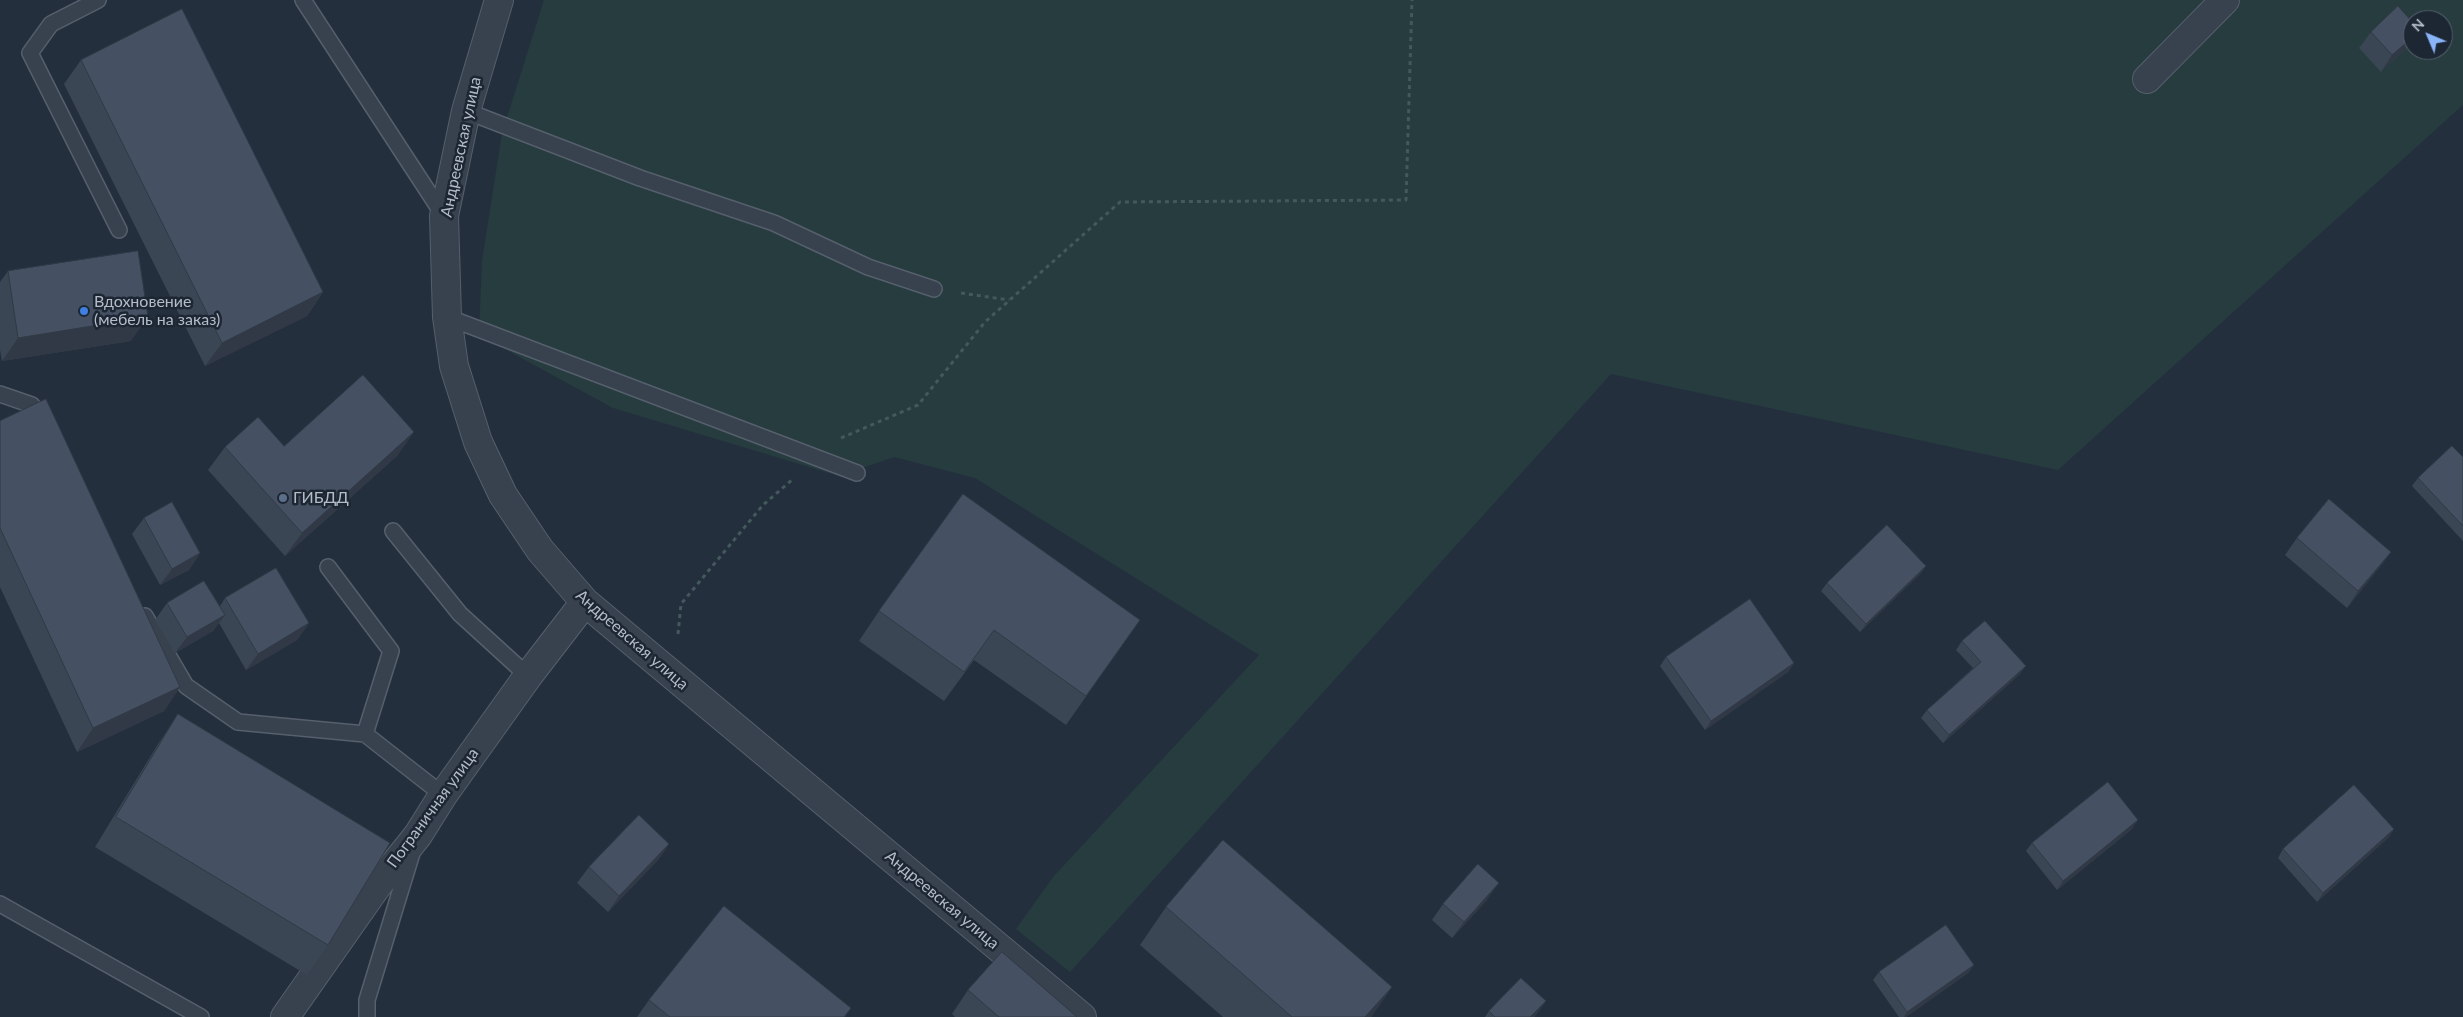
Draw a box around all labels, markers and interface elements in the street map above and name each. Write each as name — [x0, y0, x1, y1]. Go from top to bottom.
north arrow — [2403, 10, 2453, 60]
text: N — [2408, 15, 2428, 35]
street label: Андреевская улица — [437, 75, 485, 219]
place label: Вдохновение (мебель на заказ) — [94, 292, 220, 330]
marker: Вдохновение (мебель на заказ) — [78, 305, 90, 317]
place label: ГИБДД — [293, 488, 349, 508]
marker: ГИБДД — [277, 492, 289, 504]
street label: Андреевская улица — [572, 586, 692, 694]
street label: Пограничная улица — [383, 744, 483, 872]
street label: Андреевская улица — [881, 847, 1003, 953]

